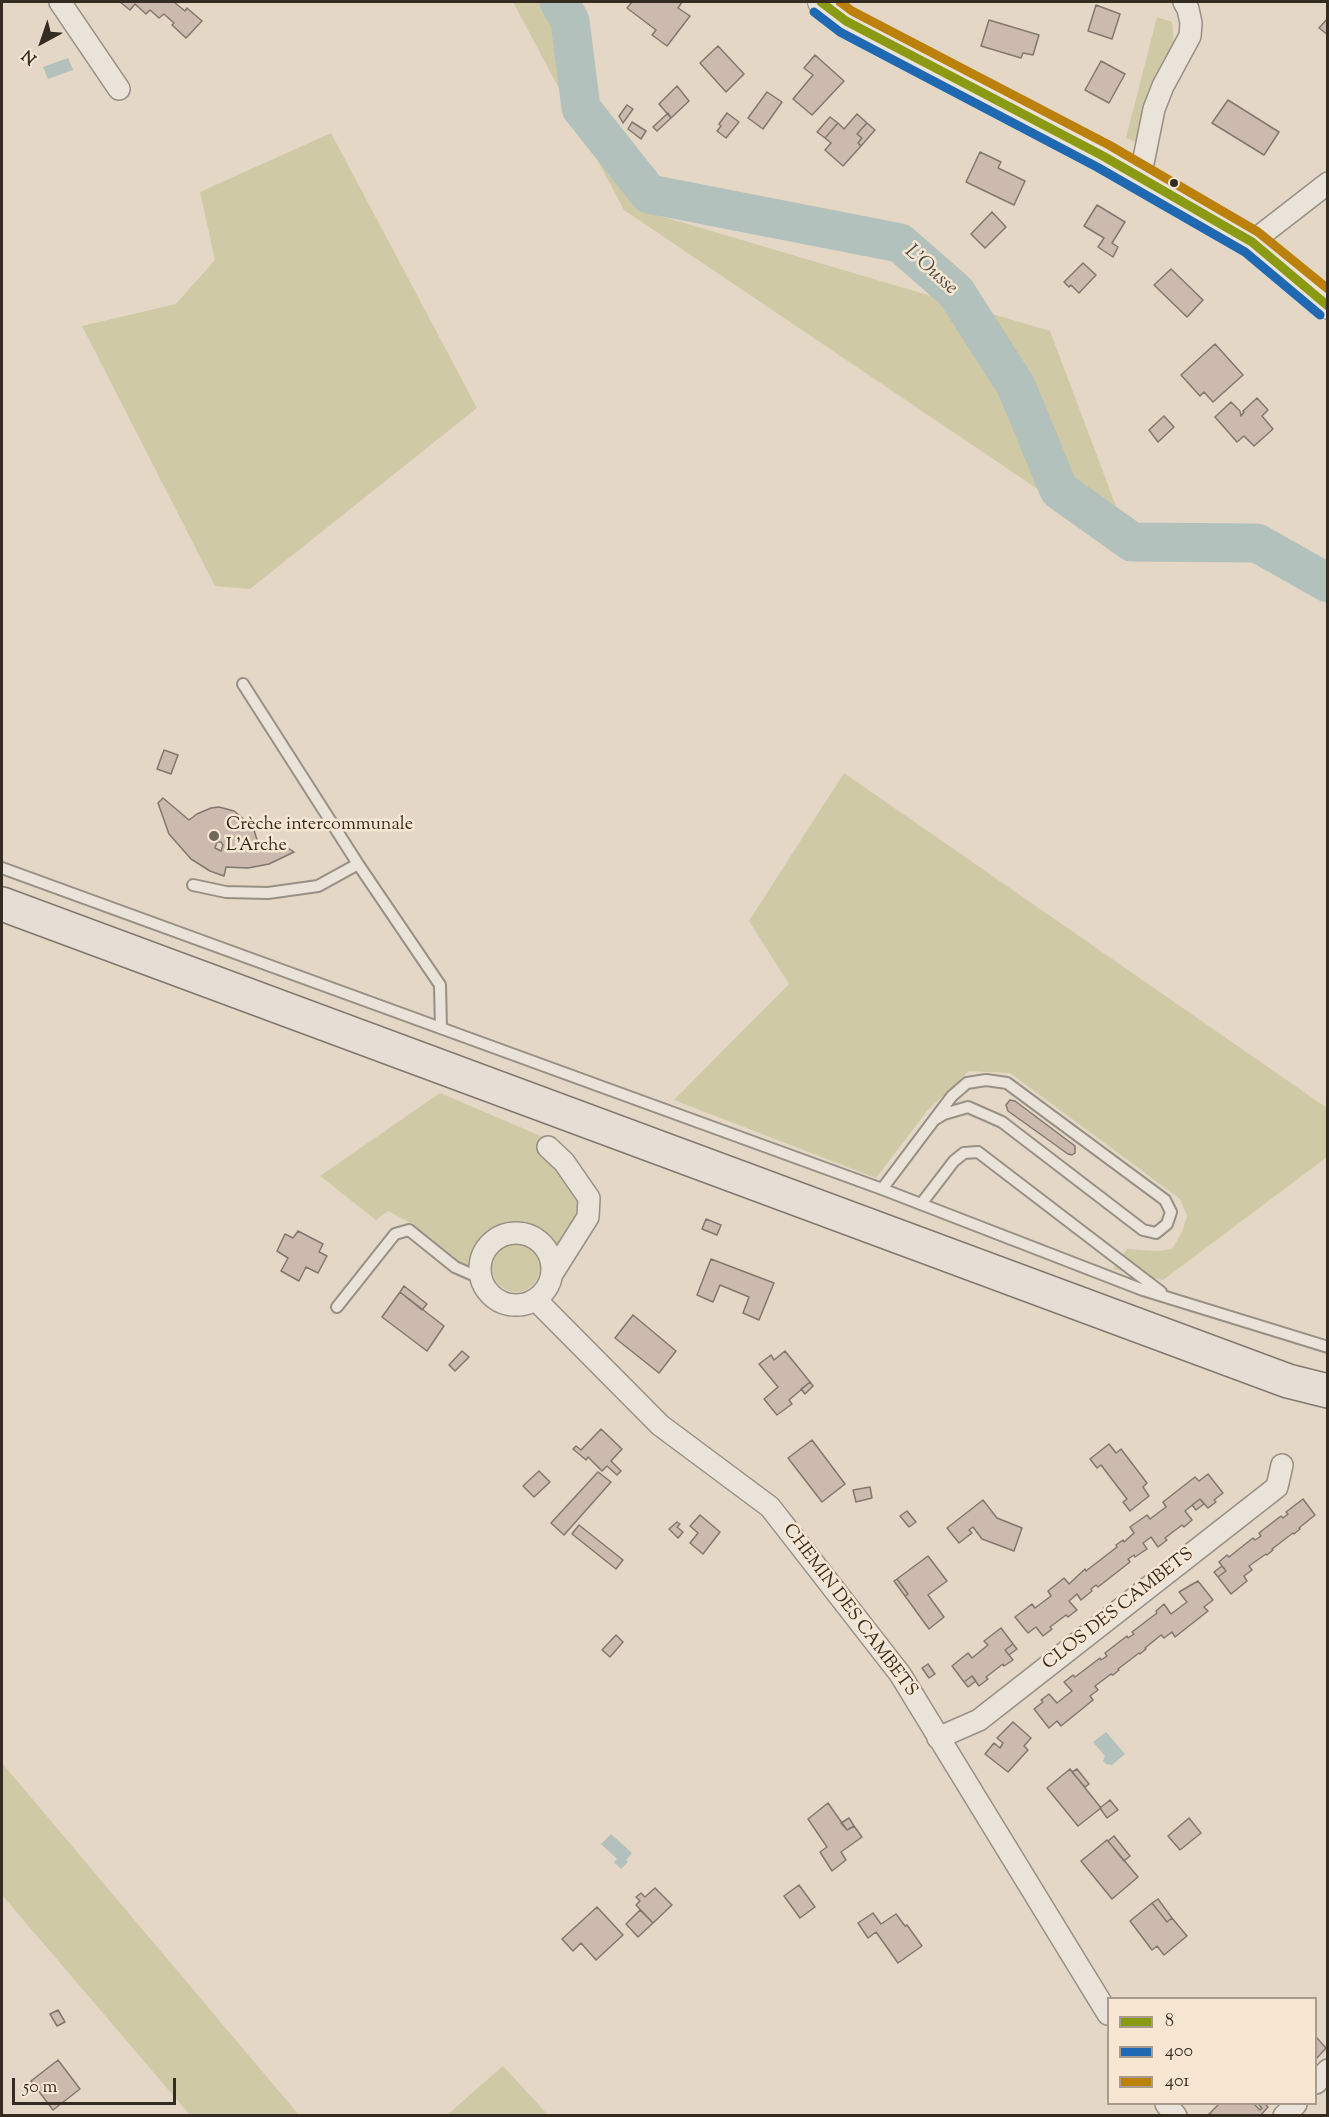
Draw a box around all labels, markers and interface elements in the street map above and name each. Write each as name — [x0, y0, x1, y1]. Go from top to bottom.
north arrow — [12, 12, 72, 72]
text: N — [18, 43, 42, 69]
unlabelled marker — [1168, 177, 1180, 189]
water label: L'Ousse — [898, 241, 962, 301]
place label: Crèche intercommunale L'Arche — [226, 815, 413, 858]
marker: Crèche intercommunale L'Arche — [207, 829, 221, 843]
street label: CHEMIN DES CAMBETS — [777, 1520, 921, 1702]
street label: CLOS DES CAMBETS — [1039, 1544, 1199, 1676]
legend — [1107, 1997, 1317, 2105]
text: 8 — [1165, 2009, 1174, 2035]
text: 400 — [1165, 2039, 1193, 2065]
scale bar — [15, 2066, 178, 2104]
text: 401 — [1165, 2069, 1189, 2095]
text: 50 m — [23, 2075, 57, 2101]

